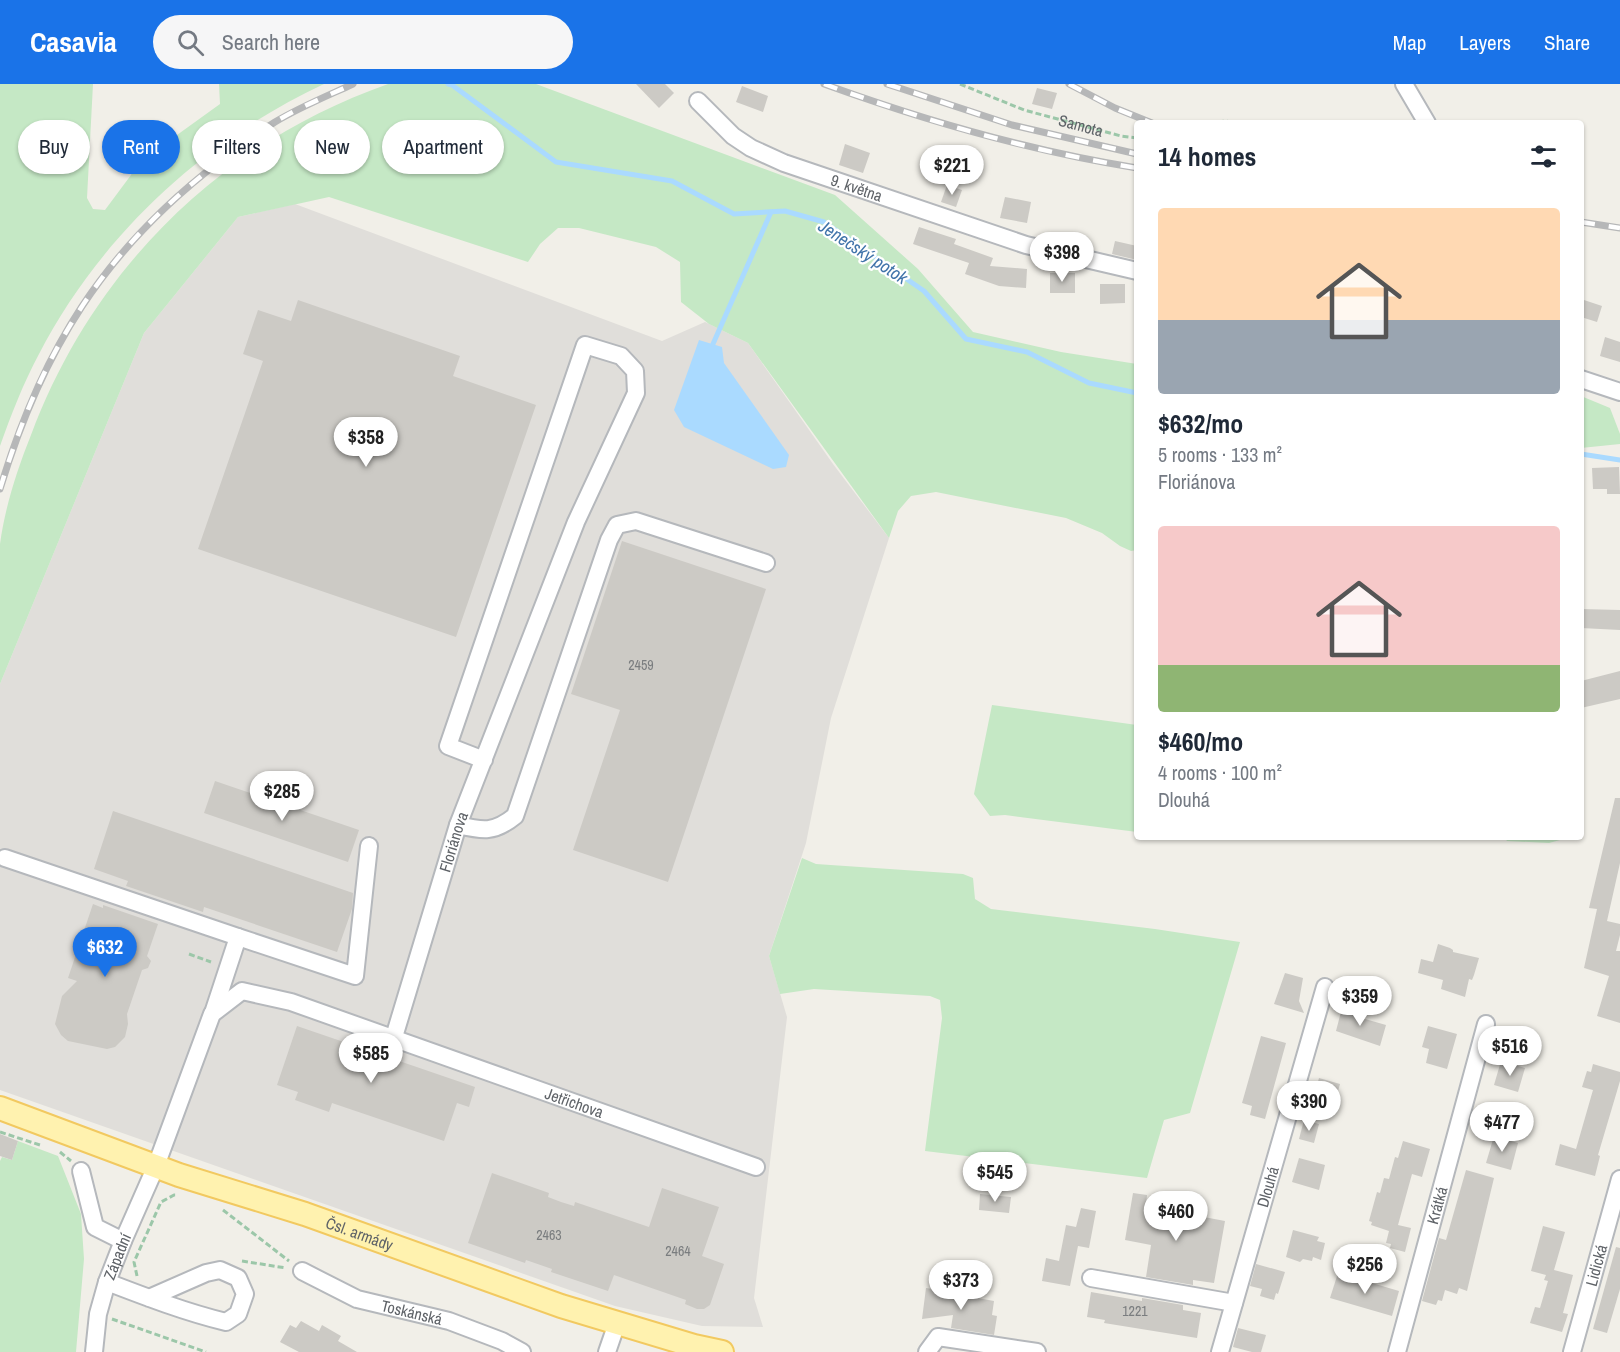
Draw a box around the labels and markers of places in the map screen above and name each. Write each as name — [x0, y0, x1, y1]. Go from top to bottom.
pin: $221 — [916, 145, 988, 196]
pin: $398 — [1026, 232, 1098, 283]
pin: $358 — [330, 417, 402, 468]
pin: $285 — [246, 771, 318, 822]
pin: $632 — [69, 927, 141, 978]
pin: $359 — [1324, 976, 1396, 1027]
pin: $516 — [1474, 1026, 1546, 1077]
pin: $585 — [335, 1033, 407, 1084]
pin: $390 — [1273, 1081, 1345, 1132]
pin: $477 — [1466, 1102, 1538, 1153]
pin: $545 — [959, 1152, 1031, 1203]
pin: $460 — [1140, 1191, 1212, 1242]
pin: $256 — [1329, 1244, 1401, 1295]
pin: $373 — [925, 1260, 997, 1311]

